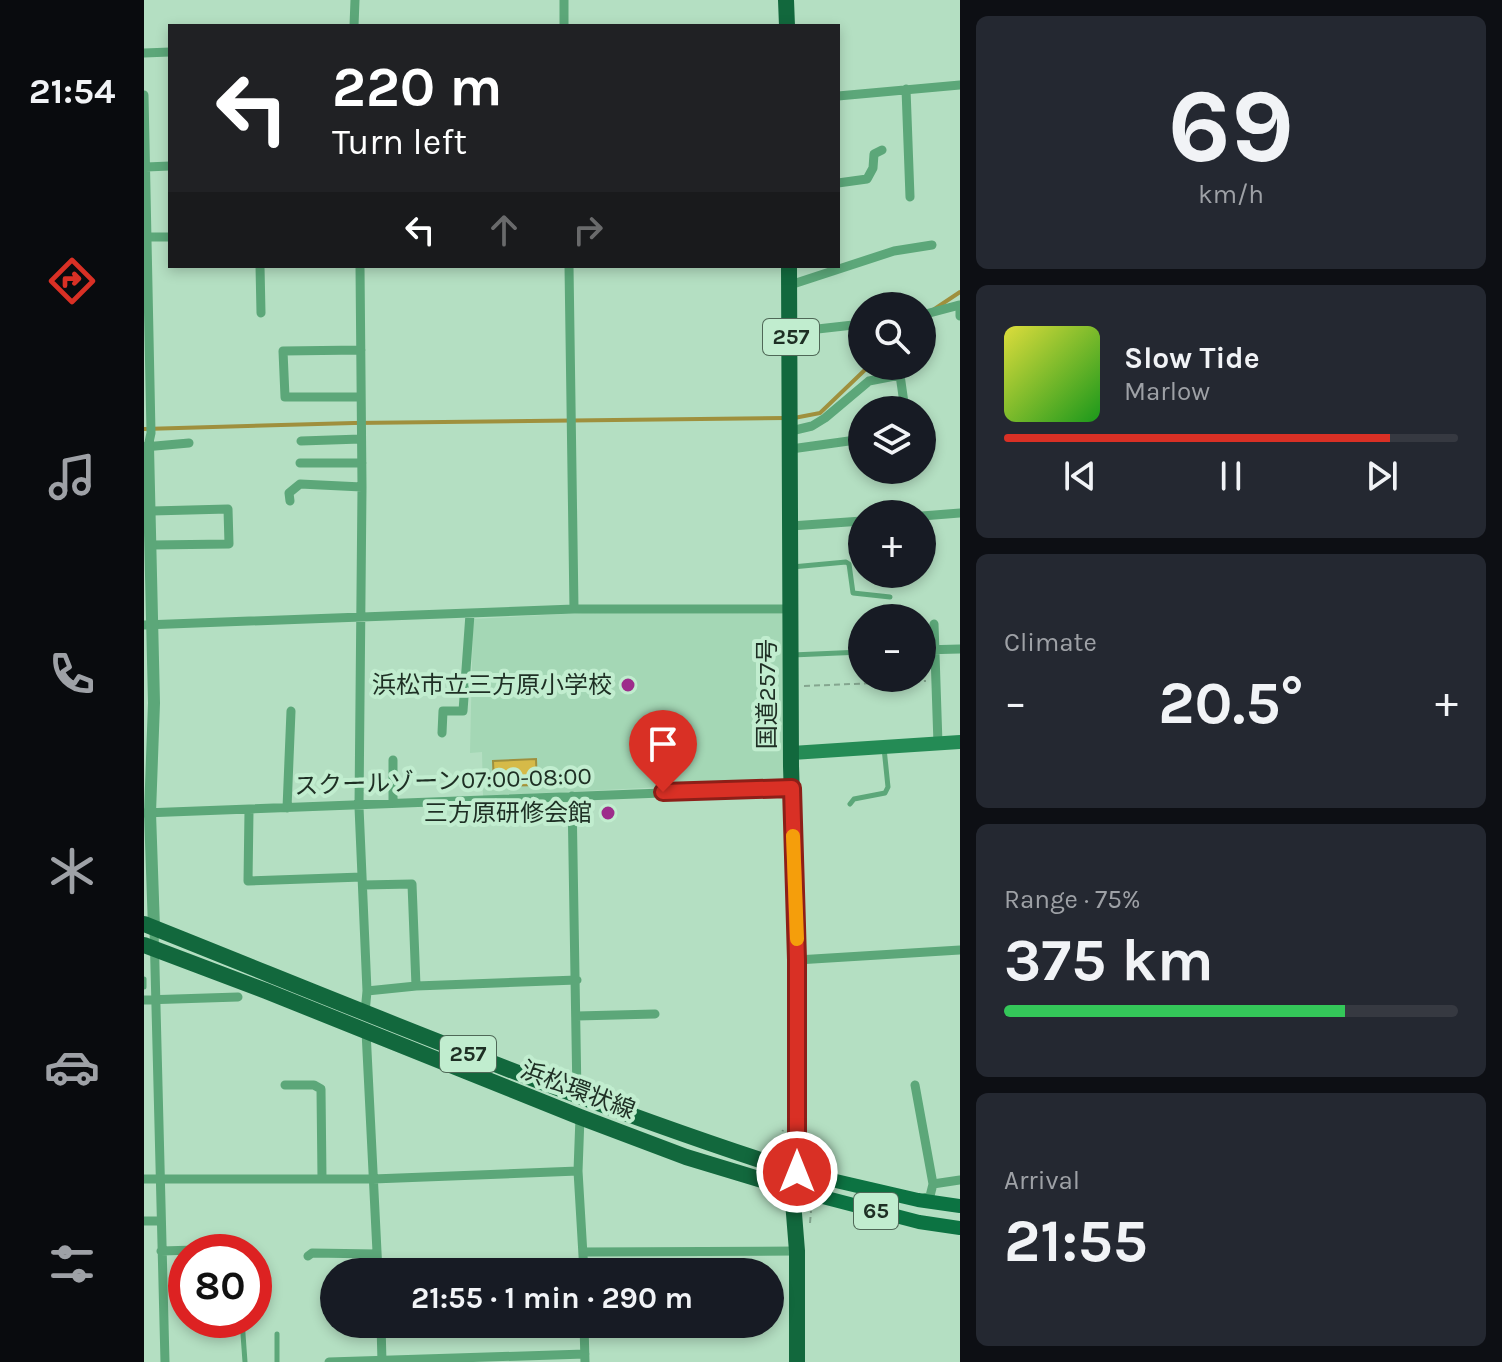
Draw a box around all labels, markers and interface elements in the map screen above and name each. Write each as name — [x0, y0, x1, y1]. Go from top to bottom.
text: 220 m — [332, 54, 503, 119]
icon: left — [200, 56, 304, 160]
text: 69 — [1168, 66, 1294, 187]
text: 21:54 — [29, 70, 115, 112]
text: Turn left — [332, 121, 467, 163]
text: km/h — [1198, 179, 1264, 210]
icon: left — [398, 208, 442, 252]
icon: ahead — [482, 208, 526, 252]
icon: right — [566, 208, 610, 252]
icon: directions — [44, 253, 100, 309]
map controls — [848, 292, 936, 692]
button: search — [848, 292, 936, 380]
road number: 257 — [763, 319, 819, 355]
text: Slow Tide — [1124, 340, 1260, 376]
text: Marlow — [1124, 376, 1210, 407]
button: layers — [848, 396, 936, 484]
icon: music — [44, 449, 100, 505]
icon: previous — [1058, 454, 1102, 498]
icon: pause — [1209, 454, 1253, 498]
icon: next — [1360, 454, 1404, 498]
button: + — [848, 500, 936, 588]
button: − — [848, 604, 936, 692]
text: Climate — [1004, 627, 1097, 658]
street label: 国道257号 — [753, 639, 781, 749]
icon: phone — [44, 646, 100, 702]
text: 20.5° — [1158, 668, 1304, 738]
place label: 浜松市立三方原小学校 — [372, 671, 612, 699]
marker: 浜松市立三方原小学校 — [619, 676, 637, 694]
text: − — [1004, 677, 1027, 728]
text: + — [1435, 677, 1458, 728]
pin — [629, 710, 697, 792]
icon: arrive — [641, 722, 685, 766]
street label: スクールゾーン07:00-08:00 — [294, 762, 592, 800]
place label: 三方原研修会館 — [424, 799, 592, 827]
marker: 三方原研修会館 — [599, 804, 617, 822]
icon: climate — [44, 843, 100, 899]
text: Range · 75% — [1004, 884, 1141, 915]
text: 375 km — [1004, 925, 1214, 995]
road number: 257 — [440, 1036, 496, 1072]
icon: car — [44, 1039, 100, 1095]
street label: 浜松環状線 — [517, 1055, 639, 1125]
position arrow — [755, 1130, 839, 1214]
text: Arrival — [1004, 1165, 1080, 1196]
road number: 65 — [854, 1193, 898, 1229]
text: 21:55 — [1004, 1206, 1148, 1276]
speed limit sign: 80 — [168, 1234, 272, 1338]
icon: filters — [44, 1236, 100, 1292]
text: 21:55 · 1 min · 290 m — [411, 1280, 693, 1316]

